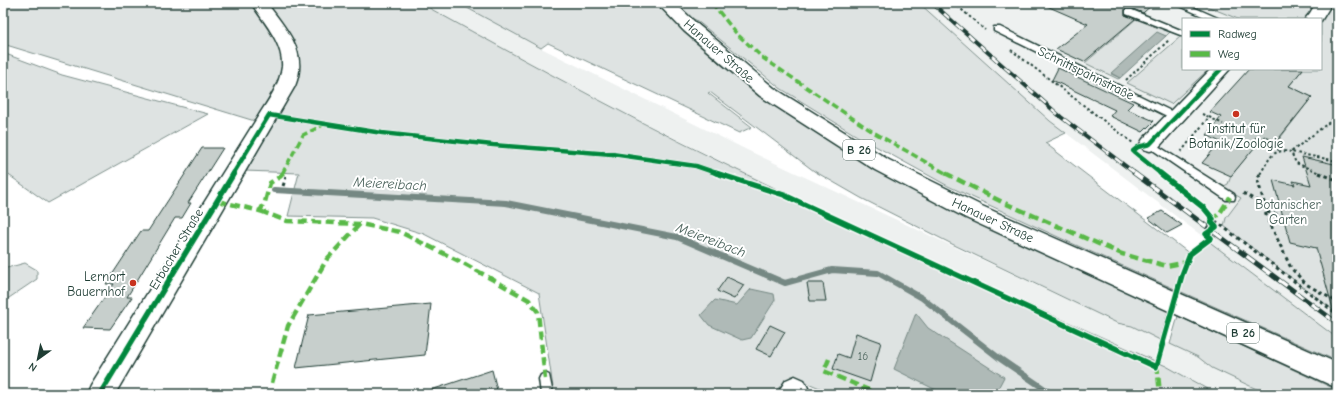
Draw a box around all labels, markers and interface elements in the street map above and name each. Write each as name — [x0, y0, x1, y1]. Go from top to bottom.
street label: Hanauer Straße — [681, 16, 758, 86]
legend — [1182, 18, 1322, 70]
text: Radweg — [1218, 27, 1257, 41]
street label: Schnittspahnstraße — [1035, 43, 1137, 103]
text: Weg — [1218, 47, 1240, 61]
marker: Institut für Botanik/Zoologie — [1231, 109, 1241, 119]
place label: Institut für Botanik/Zoologie — [1189, 121, 1284, 151]
road number: B 26 — [843, 140, 875, 160]
water label: Meiereibach — [352, 174, 427, 194]
street label: Hanauer Straße — [950, 194, 1037, 246]
park label: Botanischer Garten — [1255, 197, 1321, 227]
street label: Erbacher Straße — [146, 205, 206, 292]
water label: Meiereibach — [673, 219, 748, 261]
place label: Lernort Bauernhof — [67, 269, 126, 299]
marker: Lernort Bauernhof — [128, 278, 138, 288]
road number: B 26 — [1227, 323, 1259, 343]
north arrow — [18, 339, 58, 379]
house number: 16 — [858, 350, 868, 363]
text: N — [26, 360, 39, 374]

